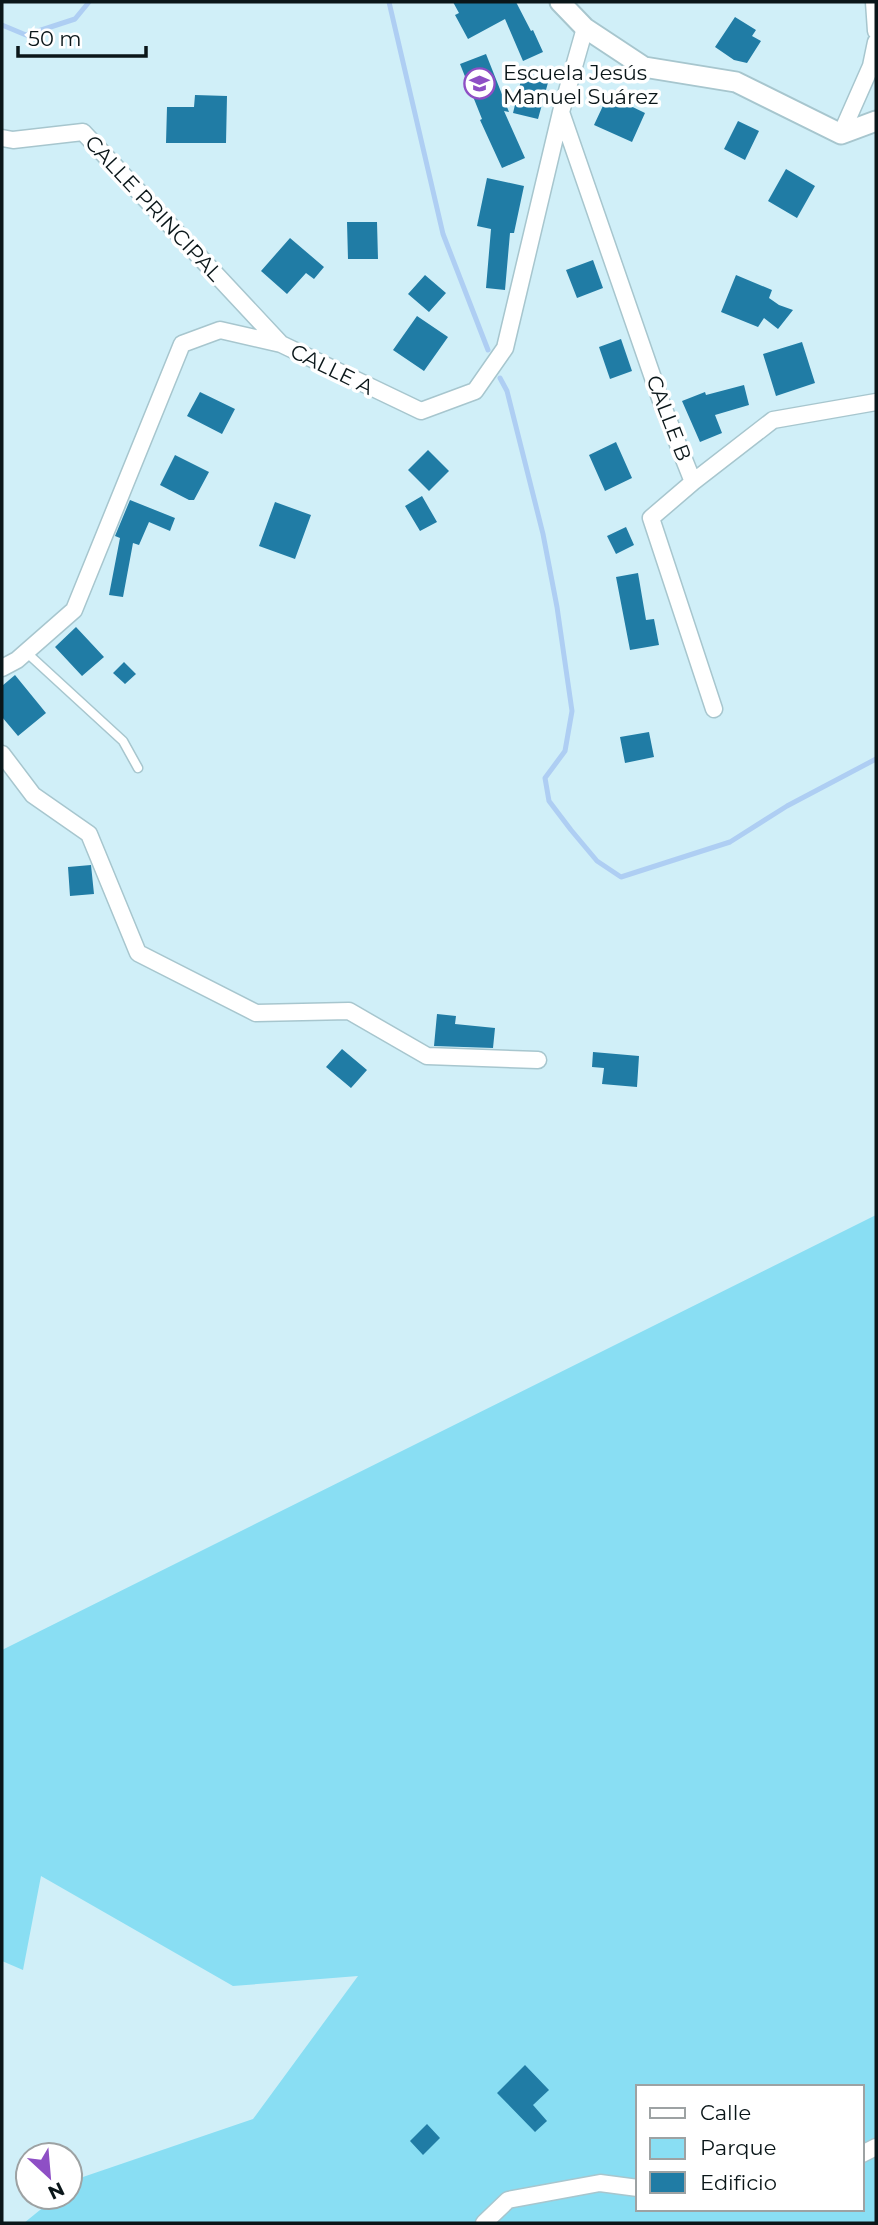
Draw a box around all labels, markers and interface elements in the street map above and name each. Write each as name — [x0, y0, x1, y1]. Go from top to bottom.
scale bar — [18, 14, 145, 58]
text: 50 m — [28, 26, 82, 51]
place label: Escuela Jesús Manuel Suárez — [503, 60, 658, 109]
school or university icon: Escuela Jesús Manuel Suárez — [463, 67, 497, 101]
street label: CALLE PRINCIPAL — [80, 130, 228, 287]
street label: CALLE A — [287, 338, 378, 400]
street label: CALLE B — [641, 372, 697, 464]
legend — [636, 2085, 864, 2211]
text: Calle — [700, 2100, 751, 2125]
text: Parque — [700, 2135, 776, 2160]
north arrow — [14, 2141, 84, 2211]
text: Edificio — [700, 2170, 777, 2195]
text: N — [44, 2177, 68, 2205]

